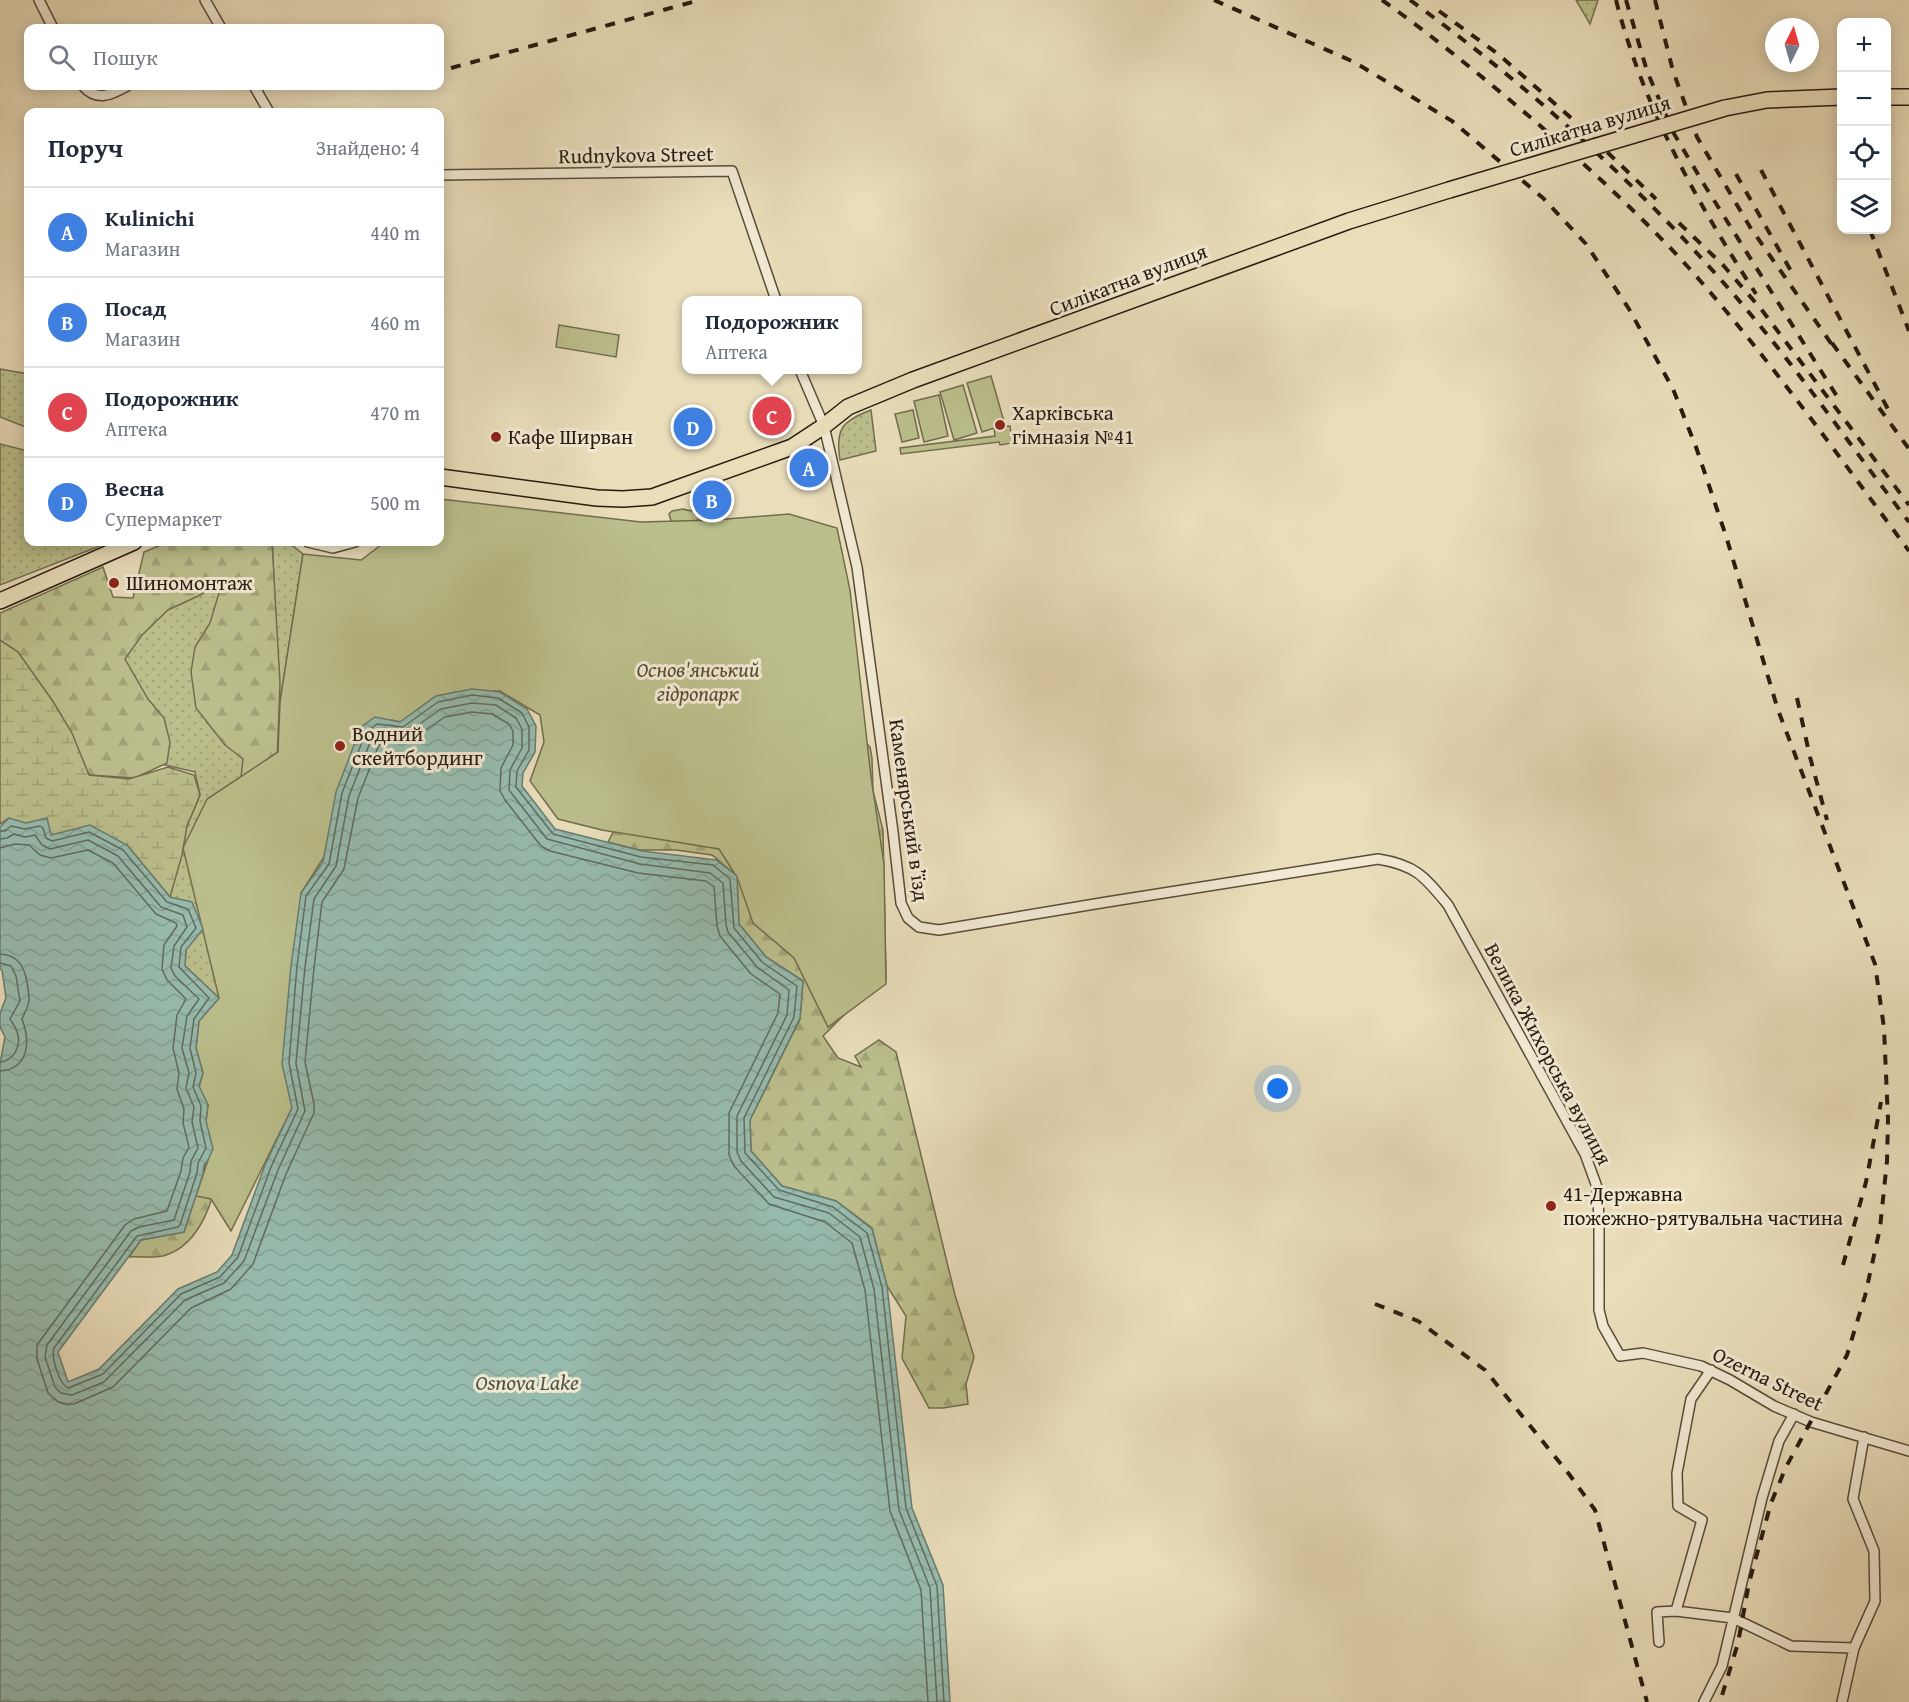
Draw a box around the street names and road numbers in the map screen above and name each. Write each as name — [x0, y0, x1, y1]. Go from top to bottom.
street label: Силікатна вулиця — [1506, 86, 1675, 165]
street label: Rudnykova Street — [558, 138, 714, 171]
street label: Силікатна вулиця — [1044, 235, 1212, 324]
street label: Каменярський в’їзд — [881, 717, 938, 904]
street label: Велика Жихорська вулиця — [1477, 937, 1620, 1171]
street label: Ozerna Street — [1708, 1338, 1829, 1419]

